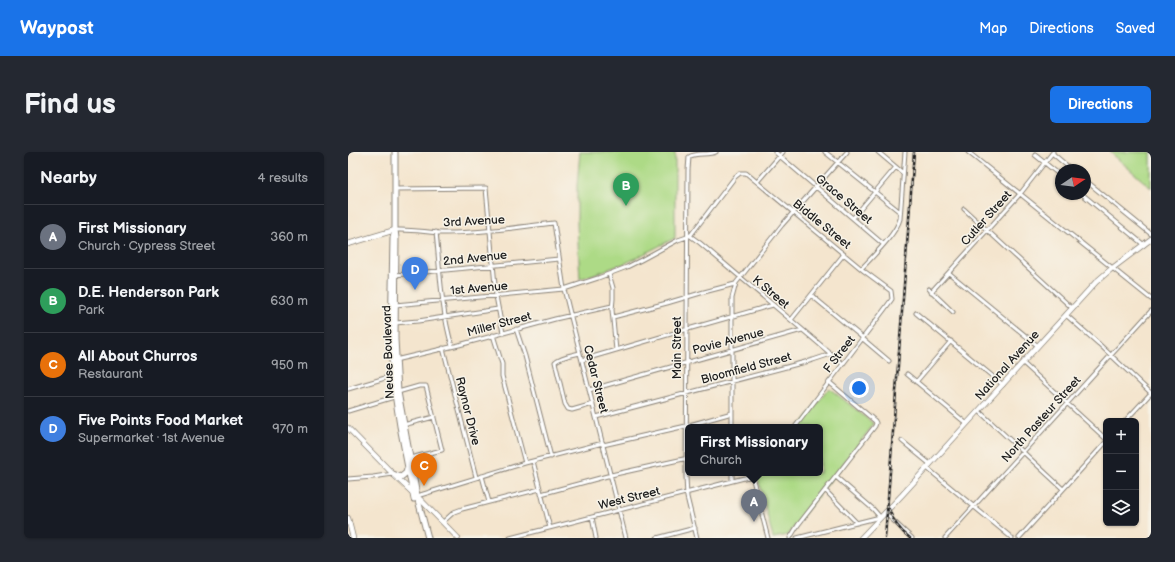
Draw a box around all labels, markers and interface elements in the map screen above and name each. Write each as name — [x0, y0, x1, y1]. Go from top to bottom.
text: Waypost — [20, 17, 94, 40]
text: Map — [979, 20, 1007, 37]
text: Directions — [1029, 20, 1094, 37]
text: Saved — [1116, 20, 1155, 37]
button: Directions — [1050, 86, 1151, 123]
text: Find us — [24, 88, 116, 121]
north arrow — [1055, 164, 1091, 200]
text: Nearby — [40, 168, 97, 188]
text: 4 results — [258, 170, 308, 186]
street label: Grace Street — [812, 171, 875, 228]
pin: B — [613, 173, 639, 206]
street label: Cutler Street — [958, 187, 1015, 249]
street label: Biddle Street — [790, 196, 854, 253]
street label: 3rd Avenue — [443, 212, 505, 231]
text: First Missionary — [78, 219, 186, 238]
text: A — [49, 229, 57, 245]
text: 360 m — [270, 229, 308, 245]
text: Church · Cypress Street — [78, 238, 215, 254]
street label: 2nd Avenue — [442, 248, 508, 269]
pin: D — [402, 257, 428, 290]
street label: K Street — [749, 273, 792, 312]
street label: 1st Avenue — [450, 279, 508, 298]
text: D.E. Henderson Park — [78, 283, 219, 302]
text: B — [48, 293, 58, 309]
text: 630 m — [270, 293, 308, 309]
text: Park — [78, 302, 104, 318]
street label: Neuse Boulevard — [379, 305, 398, 399]
street label: Miller Street — [465, 309, 533, 340]
street label: Main Street — [670, 316, 685, 379]
street label: Pavie Avenue — [691, 325, 765, 358]
street label: National Avenue — [972, 327, 1043, 403]
street label: F Street — [820, 332, 859, 376]
street label: Cedar Street — [580, 344, 611, 415]
text: All About Churros — [78, 347, 198, 366]
street label: Bloomfield Street — [699, 349, 793, 388]
text: C — [48, 357, 58, 373]
text: 950 m — [271, 357, 308, 373]
text: Restaurant — [78, 366, 143, 382]
street label: North Pasteur Street — [999, 373, 1084, 466]
street label: Raynor Drive — [452, 375, 483, 447]
your location — [849, 378, 869, 398]
text: Five Points Food Market — [78, 411, 243, 430]
map controls — [1103, 418, 1139, 526]
button: + — [1103, 418, 1139, 454]
text: D — [48, 421, 58, 437]
text: 970 m — [272, 421, 308, 437]
popup — [685, 424, 823, 476]
text: Supermarket · 1st Avenue — [78, 430, 225, 446]
text: First Missionary — [700, 433, 808, 452]
text: Church — [700, 452, 742, 468]
pin: C — [411, 453, 437, 486]
button: − — [1103, 454, 1139, 490]
street label: West Street — [597, 484, 662, 513]
pin: A — [741, 489, 767, 522]
button: layers — [1103, 490, 1139, 526]

